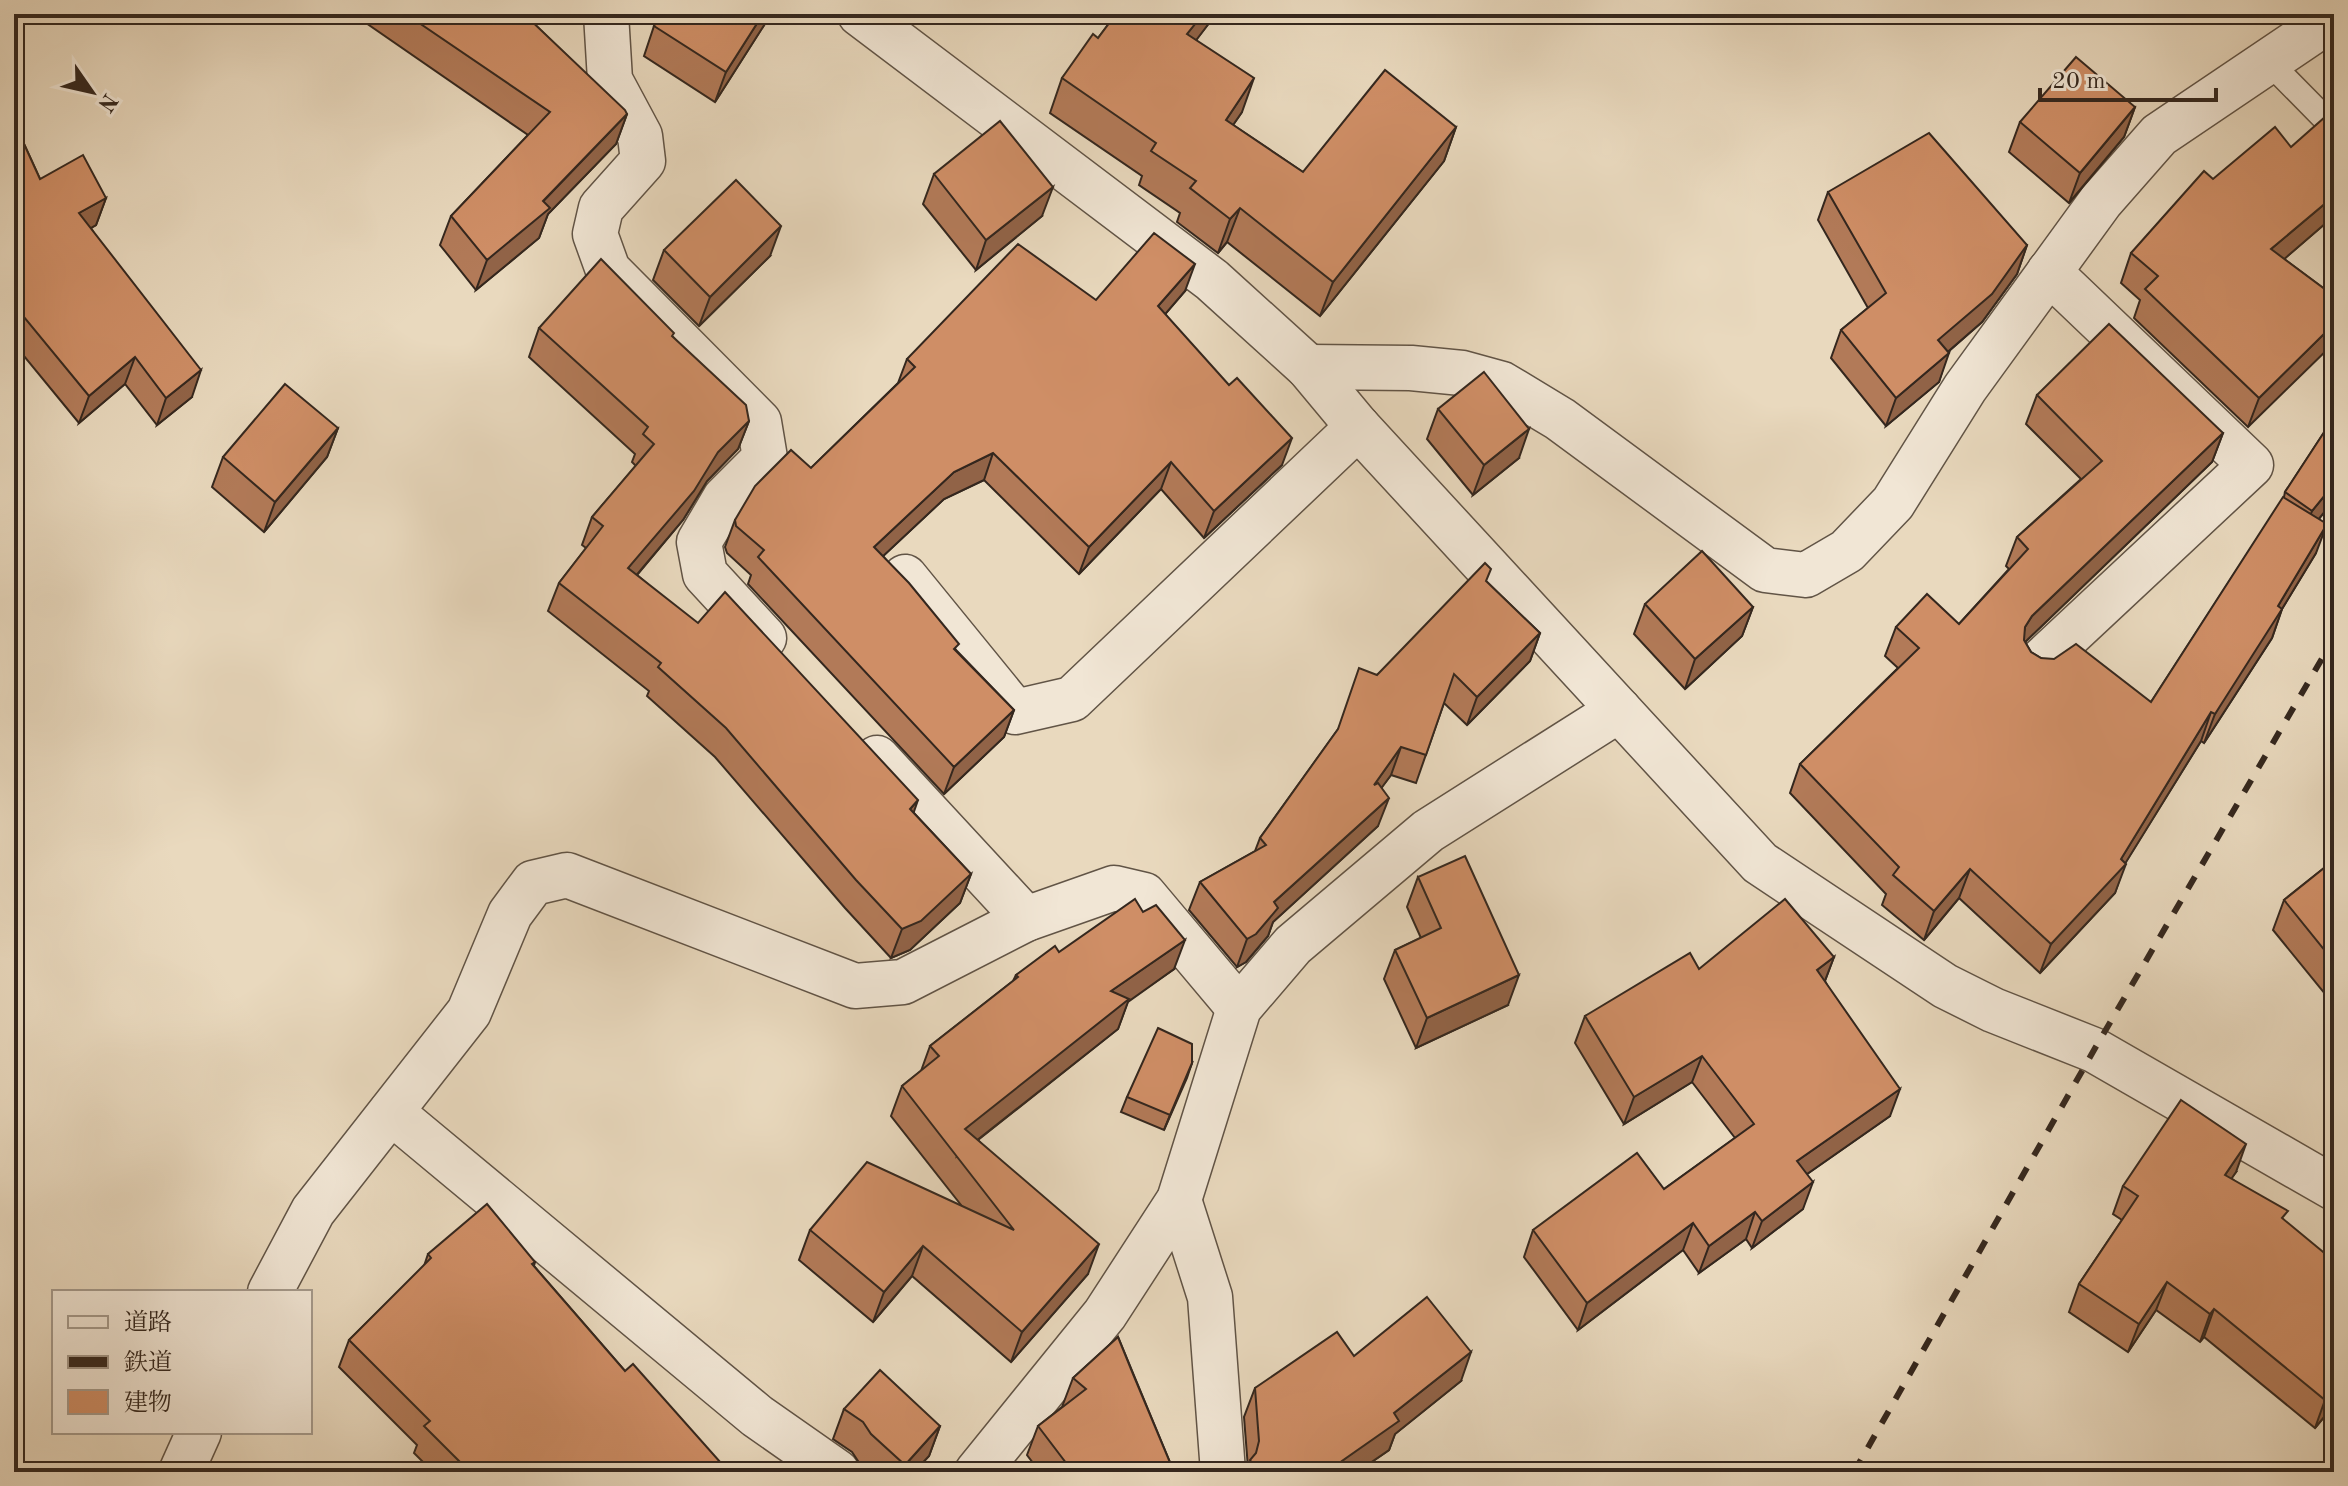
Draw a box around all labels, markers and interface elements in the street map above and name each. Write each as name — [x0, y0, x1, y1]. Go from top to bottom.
north arrow — [52, 52, 132, 132]
scale bar — [2040, 52, 2216, 102]
text: 20 m — [2052, 70, 2106, 94]
text: N — [93, 89, 121, 115]
legend — [52, 1290, 312, 1434]
text: 道路 — [124, 1309, 172, 1336]
text: 鉄道 — [124, 1349, 172, 1376]
text: 建物 — [124, 1389, 172, 1416]

